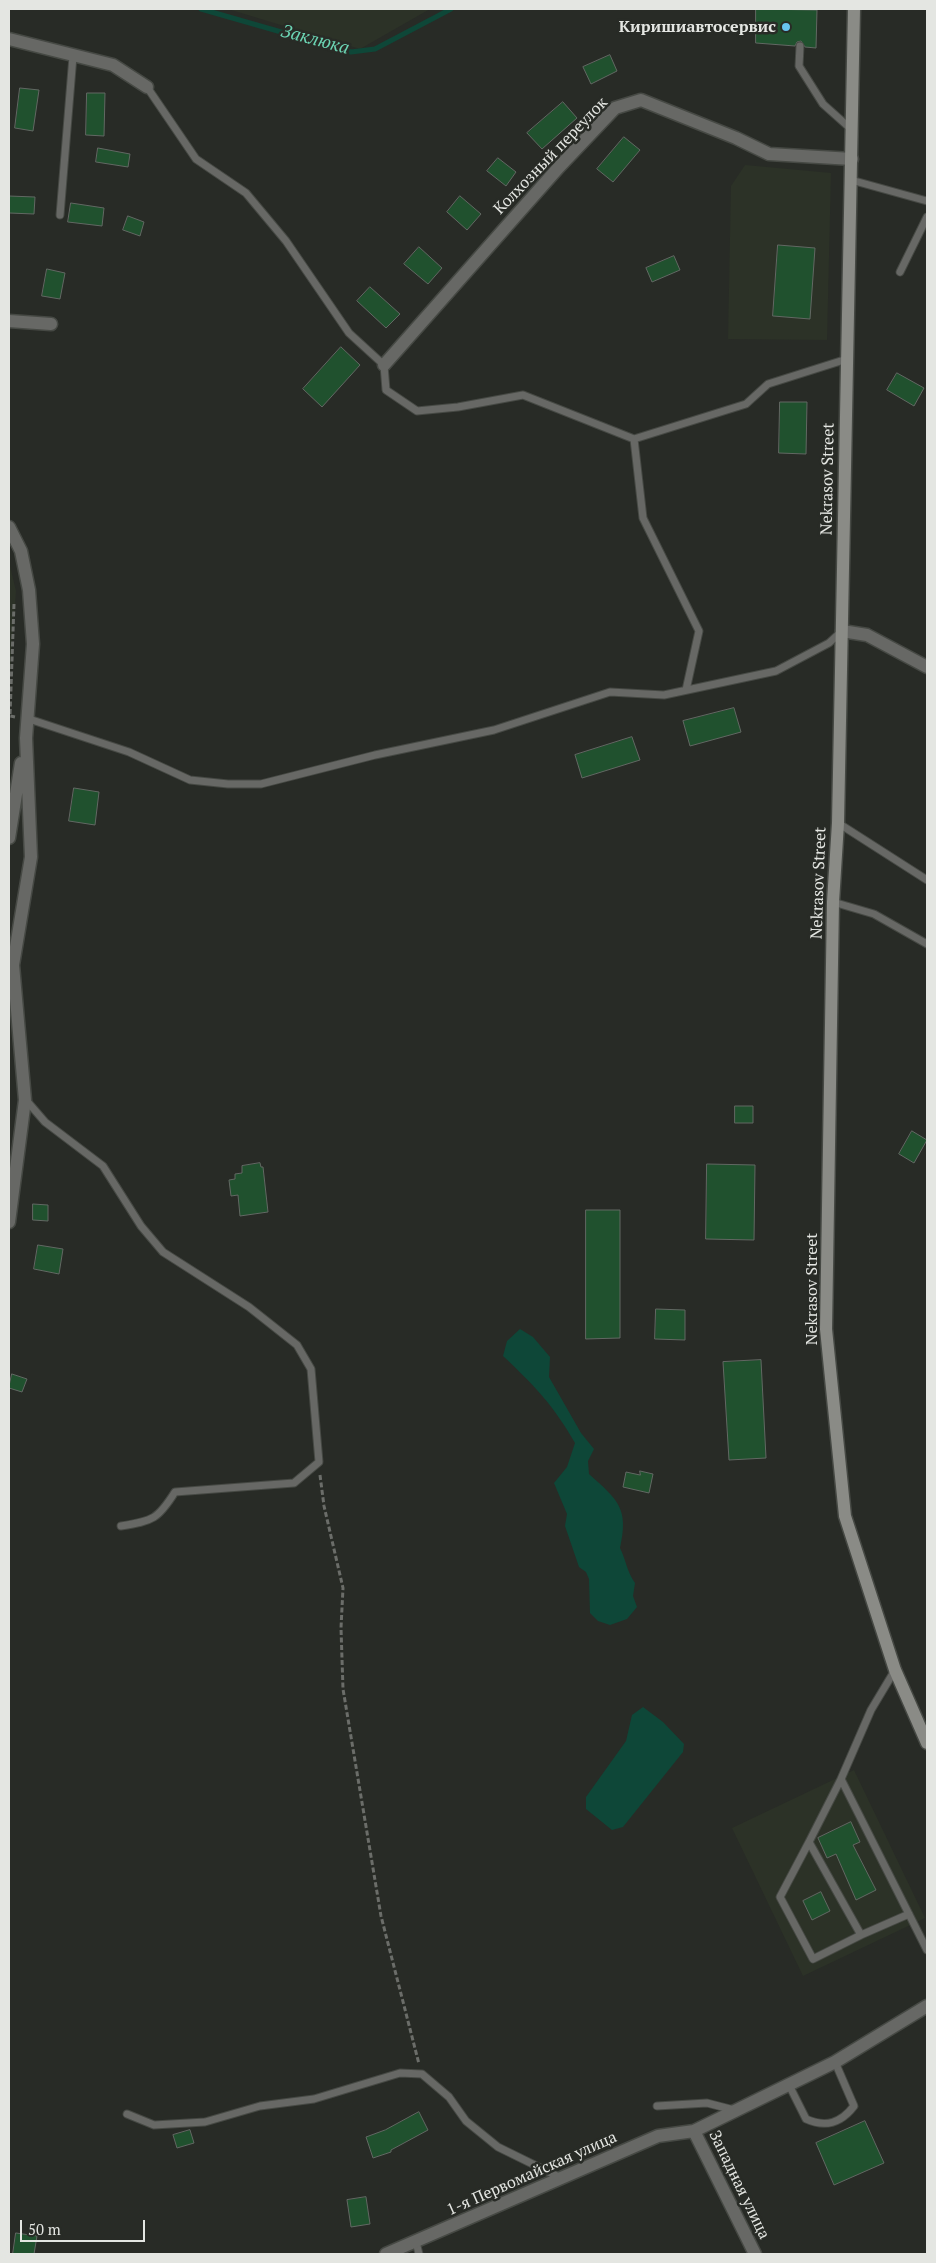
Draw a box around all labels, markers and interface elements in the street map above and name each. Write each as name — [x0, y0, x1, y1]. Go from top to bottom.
place label: Киришиавтосервис — [619, 17, 776, 37]
water label: Заклюка — [279, 21, 351, 59]
marker: Киришиавтосервис — [780, 21, 792, 33]
street label: Колхозный переулок — [490, 93, 612, 219]
street label: Nekrasov Street — [817, 423, 839, 535]
street label: Nekrasov Street — [807, 826, 831, 940]
street label: Nekrasov Street — [802, 1233, 822, 1345]
street label: 1-я Первомайская улица — [444, 2128, 620, 2220]
street label: Западная улица — [704, 2128, 774, 2242]
scale bar — [22, 2210, 148, 2242]
text: 50 m — [28, 2219, 61, 2239]

